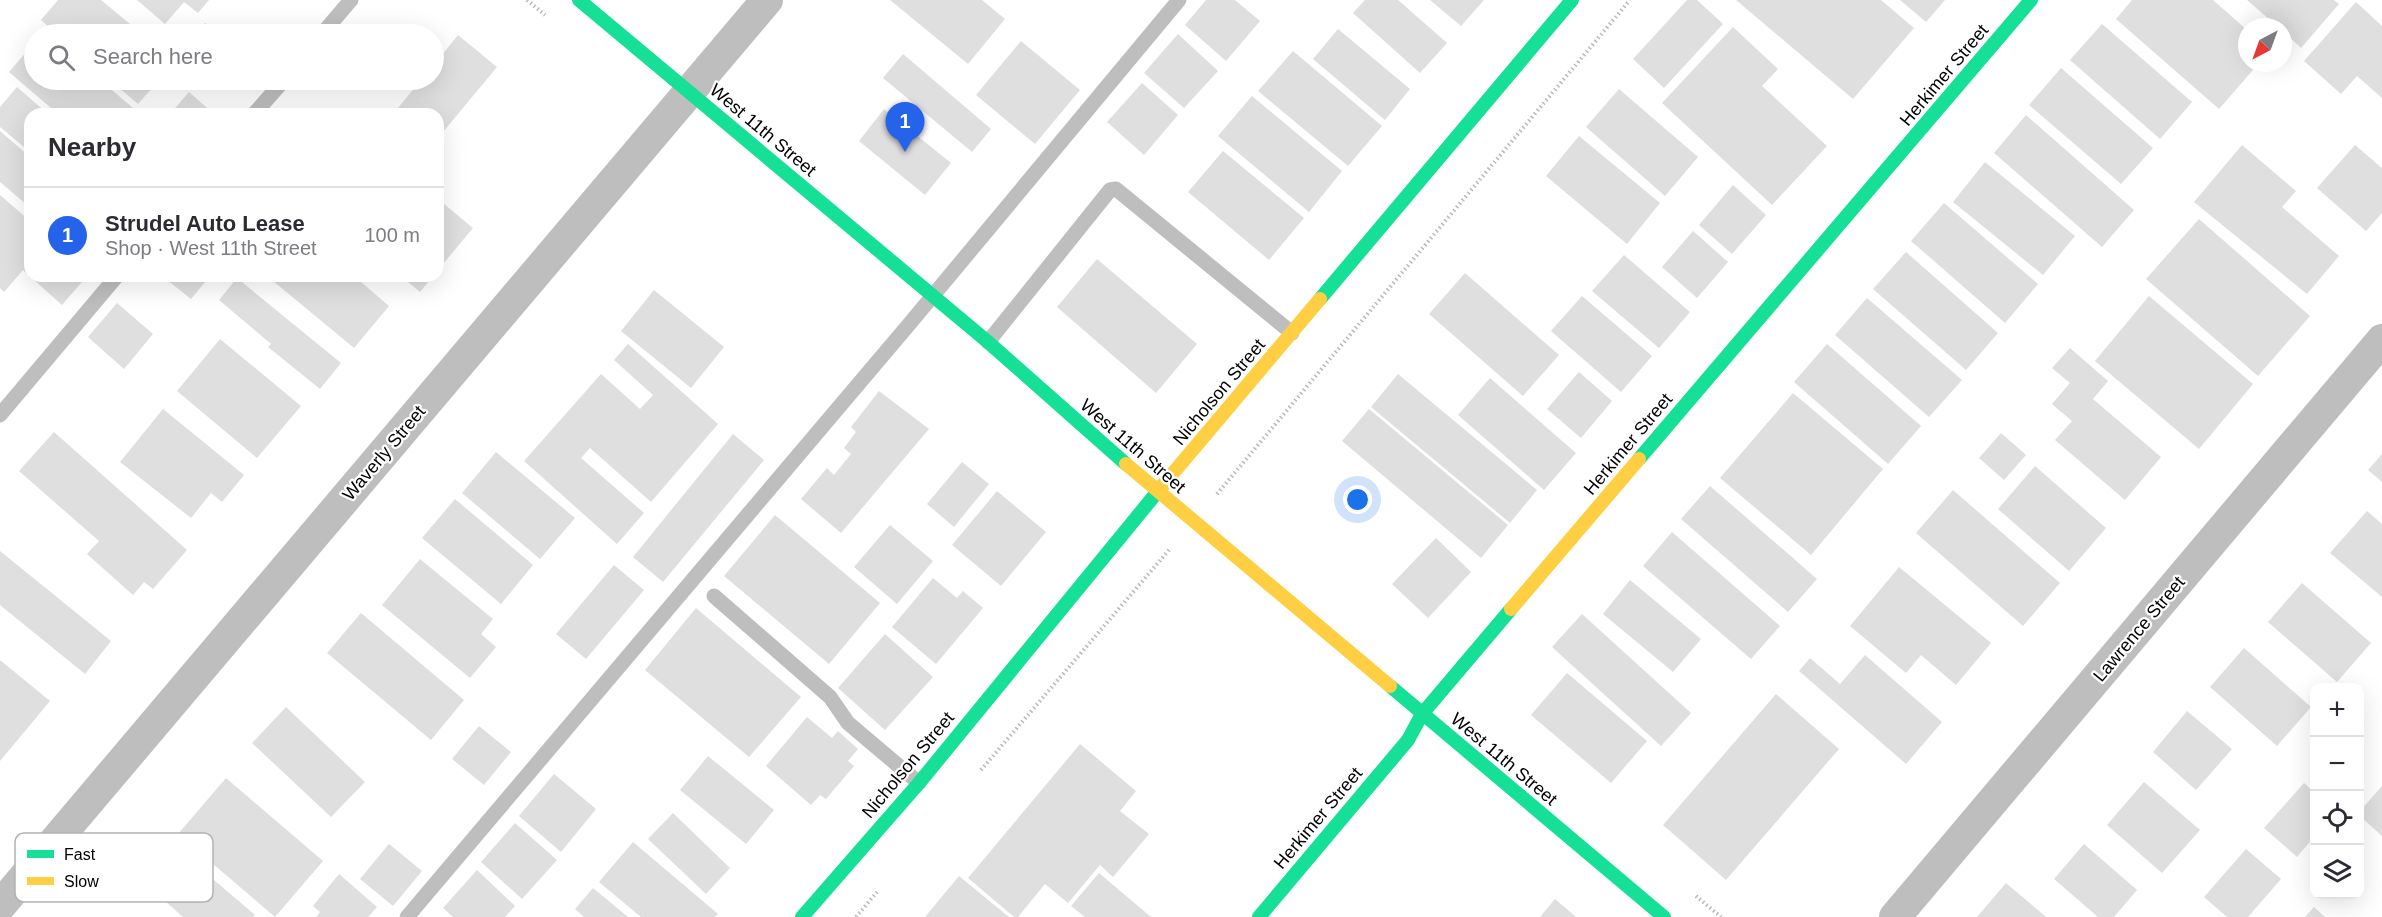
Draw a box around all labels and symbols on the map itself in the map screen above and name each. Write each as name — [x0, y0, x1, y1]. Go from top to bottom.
north arrow — [2238, 18, 2292, 72]
street label: Herkimer Street — [1896, 20, 1992, 130]
street label: West 11th Street — [706, 80, 820, 180]
pin: 1 — [886, 102, 924, 152]
street label: Nicholson Street — [1169, 335, 1269, 449]
street label: Herkimer Street — [1580, 389, 1676, 499]
street label: West 11th Street — [1076, 395, 1190, 497]
street label: Waverly Street — [339, 402, 429, 504]
your location — [1343, 485, 1372, 514]
street label: Lawrence Street — [2089, 572, 2189, 686]
street label: Nicholson Street — [858, 708, 958, 822]
street label: West 11th Street — [1447, 709, 1561, 809]
street label: Herkimer Street — [1270, 763, 1366, 873]
legend — [15, 833, 213, 902]
text: Fast — [64, 846, 96, 863]
text: Slow — [64, 873, 99, 890]

